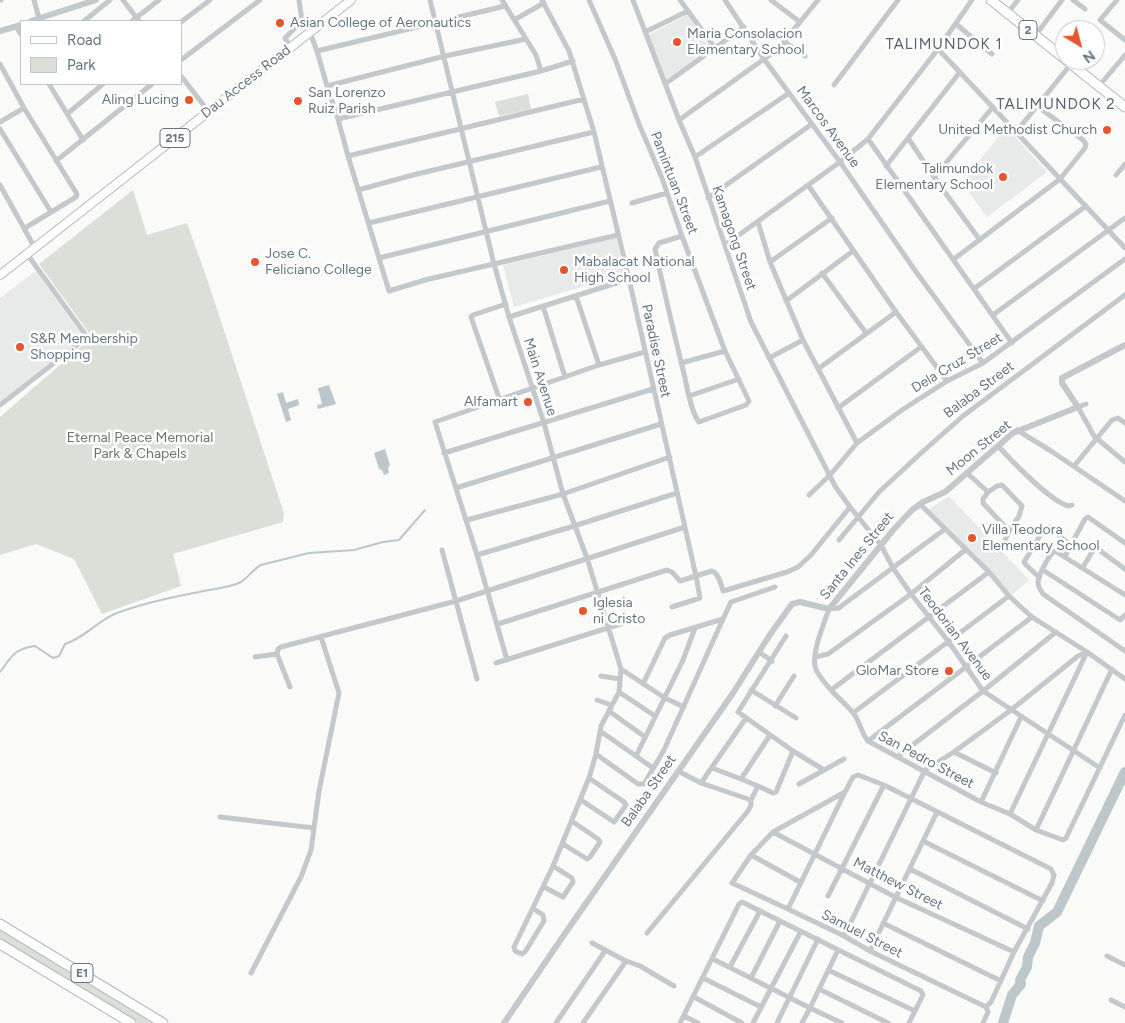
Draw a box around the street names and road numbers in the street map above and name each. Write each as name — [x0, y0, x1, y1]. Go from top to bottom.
road number: 2 — [1019, 20, 1037, 40]
street label: Dau Access Road — [198, 42, 294, 122]
street label: Marcos Avenue — [793, 83, 863, 171]
road number: 215 — [160, 128, 190, 148]
street label: Pamintuan Street — [647, 129, 701, 237]
street label: Kamagong Street — [708, 183, 760, 293]
street label: Paradise Street — [638, 303, 674, 399]
street label: Dela Cruz Street — [908, 329, 1006, 397]
street label: Main Avenue — [520, 336, 560, 418]
street label: Balaba Street — [940, 358, 1018, 422]
street label: Moon Street — [943, 417, 1015, 479]
street label: Santa Ines Street — [817, 509, 897, 603]
street label: Teodorian Avenue — [914, 584, 996, 684]
street label: San Pedro Street — [875, 728, 977, 792]
street label: Balaba Street — [618, 752, 680, 830]
street label: Matthew Street — [850, 854, 946, 914]
street label: Samuel Street — [819, 906, 905, 962]
road number: E1 — [71, 964, 93, 982]

